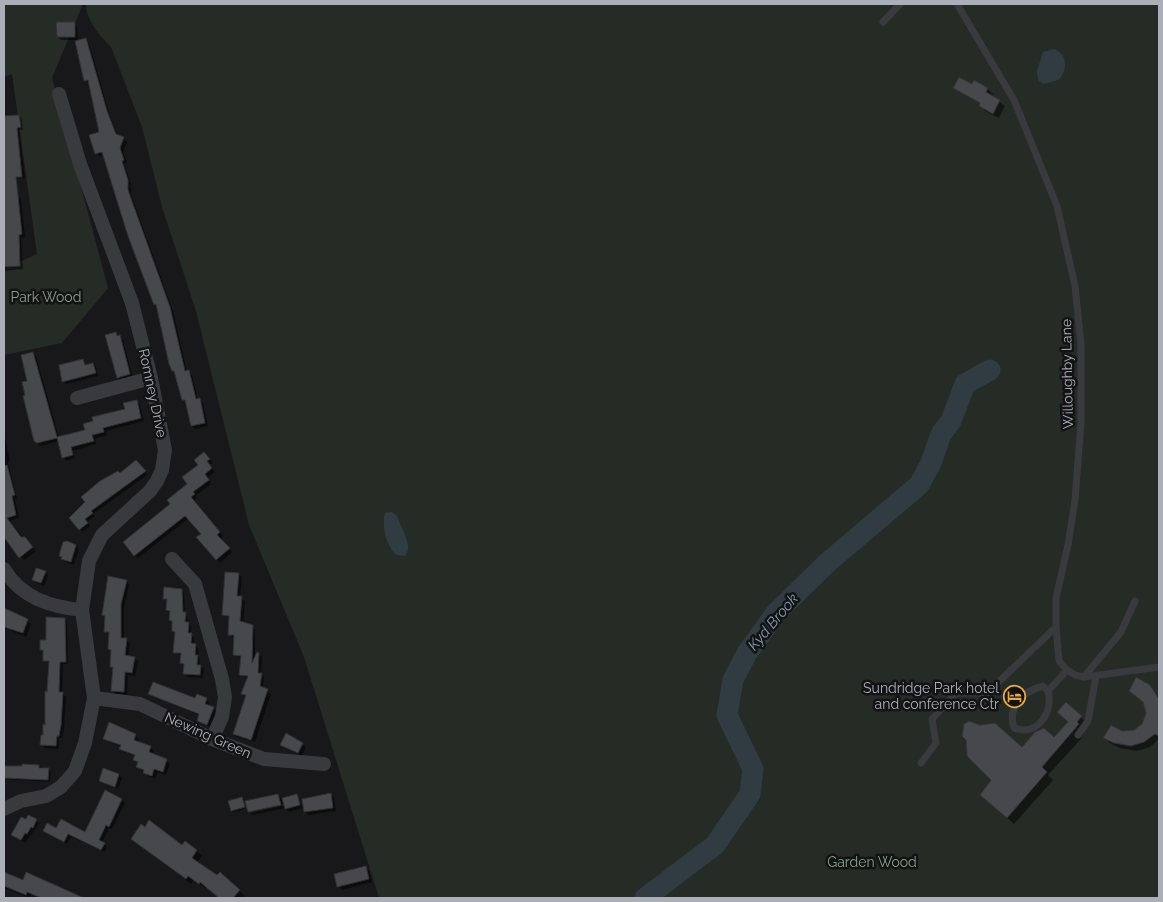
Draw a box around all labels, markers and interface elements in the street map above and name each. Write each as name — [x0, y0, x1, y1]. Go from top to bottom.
park label: Park Wood — [11, 289, 81, 305]
street label: Willoughby Lane — [1058, 319, 1076, 429]
street label: Romney Drive — [136, 347, 170, 439]
water label: Kyd Brook — [744, 590, 802, 654]
place label: Sundridge Park hotel and conference Ctr — [863, 680, 999, 712]
hotel icon: Sundridge Park hotel and conference Ctr — [1003, 684, 1027, 708]
street label: Newing Green — [162, 709, 254, 761]
park label: Garden Wood — [827, 854, 917, 870]

